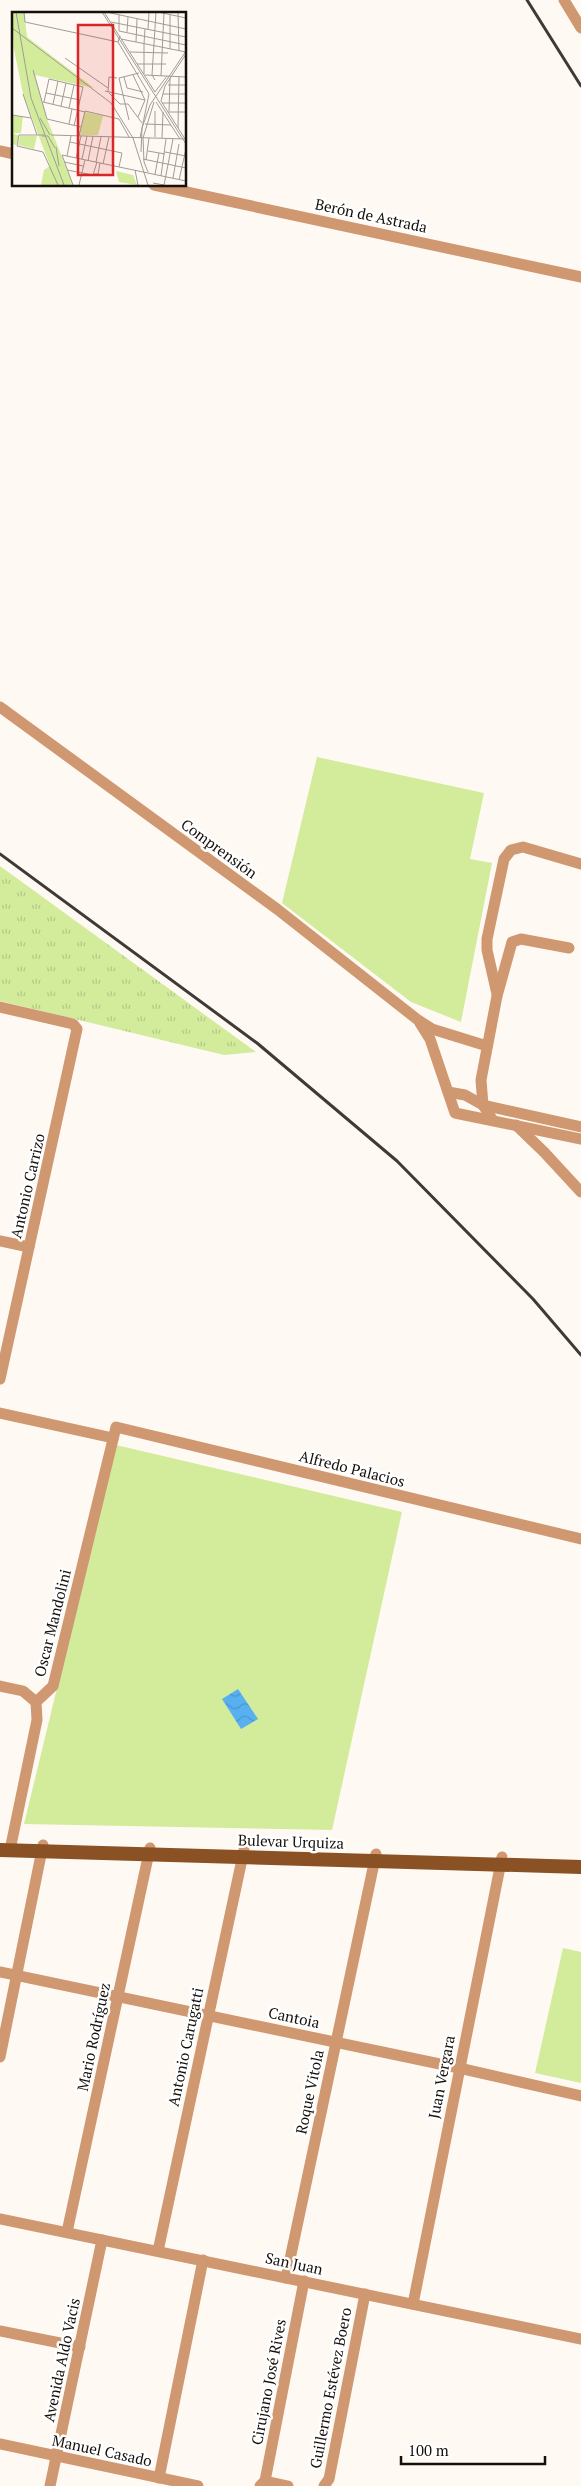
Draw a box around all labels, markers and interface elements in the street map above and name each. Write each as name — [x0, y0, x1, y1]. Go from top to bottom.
inset map — [12, 12, 186, 186]
street label: Berón de Astrada — [313, 193, 430, 237]
street label: Comprensión — [178, 814, 262, 883]
street label: Antonio Carrizo — [5, 1131, 49, 1240]
street label: Alfredo Palacios — [297, 1445, 407, 1491]
street label: Oscar Mandolini — [29, 1567, 75, 1679]
street label: Bulevar Urquiza — [238, 1829, 345, 1853]
street label: Mario Rodríguez — [72, 1981, 114, 2093]
street label: Antonio Carugatti — [163, 1985, 207, 2108]
street label: Cantoia — [267, 2002, 322, 2032]
street label: Juan Vergara — [423, 2033, 459, 2120]
street label: Roque Vitola — [290, 2047, 328, 2136]
street label: San Juan — [264, 2247, 325, 2279]
street label: Avenida Aldo Vacis — [38, 2296, 84, 2423]
street label: Guillermo Estévez Boero — [305, 2306, 355, 2470]
street label: Cirujano José Rives — [246, 2317, 290, 2446]
street label: Manuel Casado — [50, 2430, 154, 2470]
scale bar — [401, 2434, 545, 2466]
text: 100 m — [408, 2440, 449, 2460]

